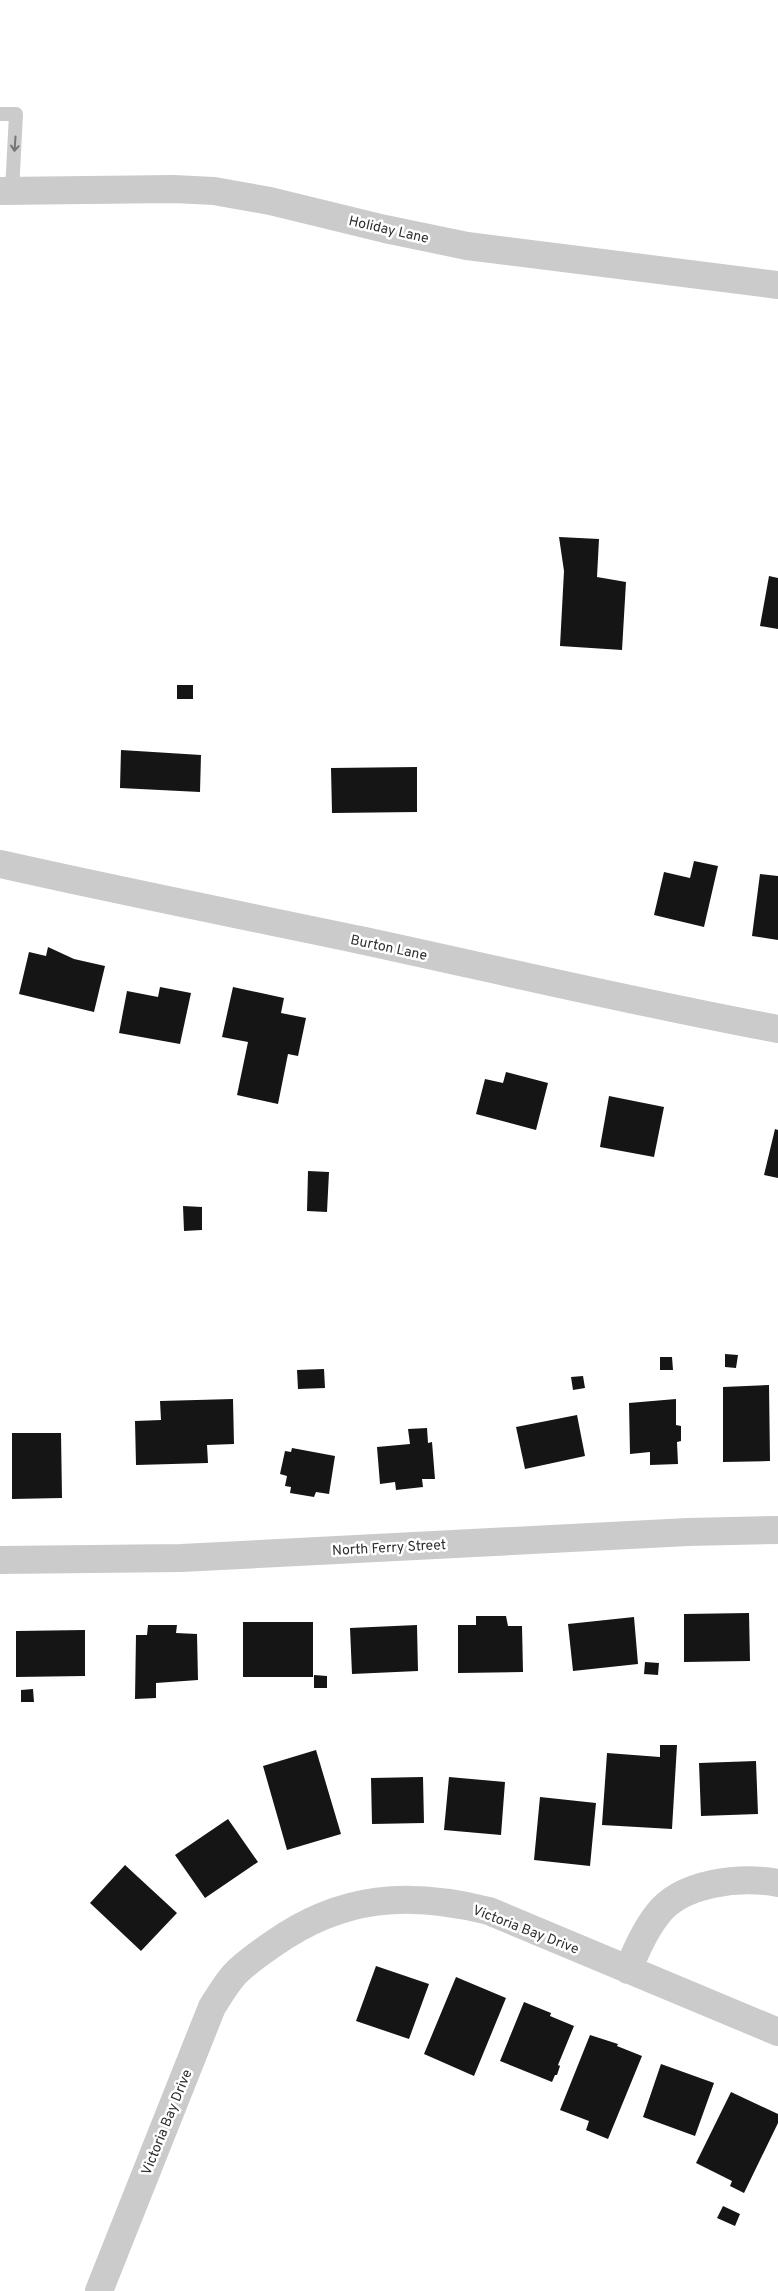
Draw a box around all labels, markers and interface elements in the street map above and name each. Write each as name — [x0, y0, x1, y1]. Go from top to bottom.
one-way arrow — [10, 136, 19, 152]
street label: Holiday Lane — [347, 213, 430, 248]
street label: Burton Lane — [349, 932, 429, 965]
street label: North Ferry Street — [332, 1537, 447, 1560]
street label: Victoria Bay Drive — [470, 1902, 581, 1959]
street label: Victoria Bay Drive — [138, 2067, 196, 2178]

